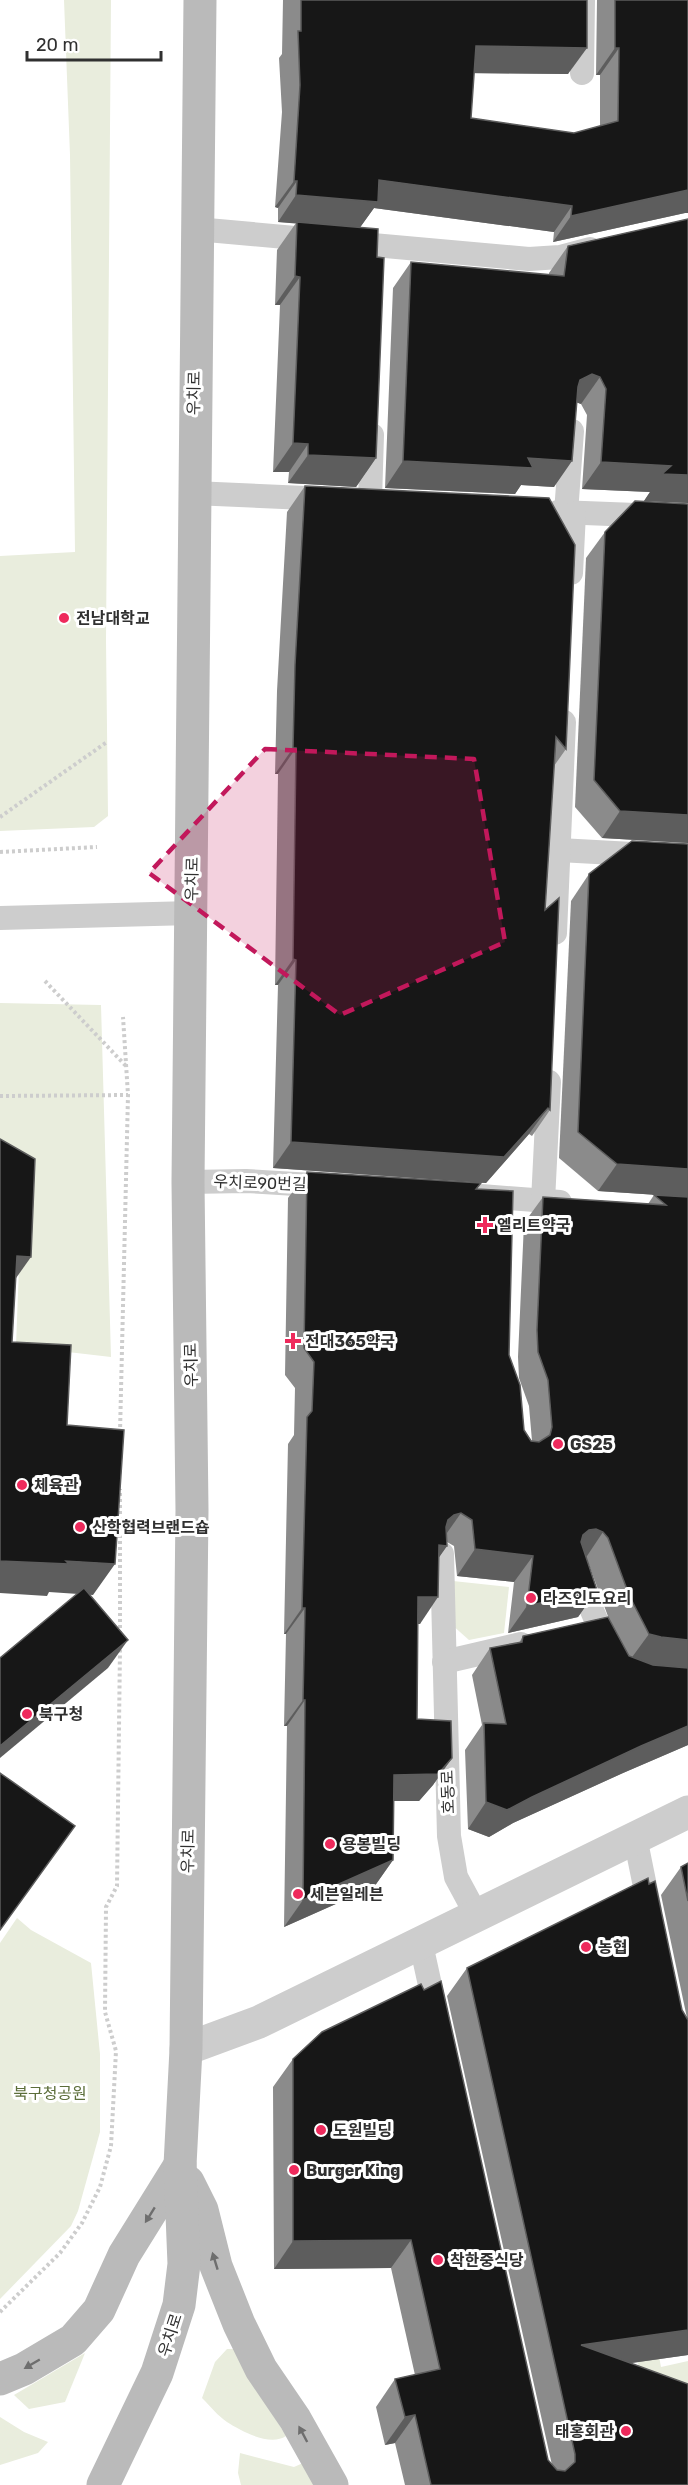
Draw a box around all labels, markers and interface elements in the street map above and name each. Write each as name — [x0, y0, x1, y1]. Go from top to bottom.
scale bar — [27, 24, 160, 62]
text: 20 m — [36, 34, 78, 56]
street label: 우치로 — [184, 370, 204, 415]
place label: 전남대학교 — [76, 609, 150, 628]
marker: 전남대학교 — [57, 611, 71, 625]
street label: 우치로 — [182, 856, 202, 901]
street label: 우치로90번길 — [213, 1172, 307, 1194]
place label: 엘리트약국 — [497, 1216, 571, 1235]
marker: 엘리트약국 — [478, 1218, 492, 1232]
place label: 전대365약국 — [305, 1332, 395, 1351]
marker: 전대365약국 — [286, 1334, 300, 1348]
street label: 우치로 — [181, 1342, 201, 1387]
place label: GS25 — [570, 1435, 613, 1454]
marker: GS25 — [551, 1437, 565, 1451]
place label: 체육관 — [34, 1476, 78, 1495]
marker: 체육관 — [15, 1478, 29, 1492]
place label: 산학협력브랜드숍 — [92, 1518, 210, 1537]
marker: 산학협력브랜드숍 — [73, 1520, 87, 1534]
place label: 라즈인도요리 — [543, 1589, 631, 1608]
marker: 라즈인도요리 — [524, 1591, 538, 1605]
place label: 북구청 — [39, 1705, 83, 1724]
marker: 북구청 — [20, 1707, 34, 1721]
street label: 호동로 — [438, 1769, 458, 1814]
street label: 우치로 — [178, 1828, 198, 1873]
place label: 용봉빌딩 — [342, 1835, 401, 1854]
marker: 용봉빌딩 — [323, 1837, 337, 1851]
place label: 세븐일레븐 — [310, 1885, 384, 1904]
marker: 세븐일레븐 — [291, 1887, 305, 1901]
place label: 농협 — [598, 1938, 627, 1957]
marker: 농협 — [579, 1940, 593, 1954]
park label: 북구청공원 — [13, 2084, 87, 2103]
place label: 도원빌딩 — [333, 2121, 392, 2140]
marker: 도원빌딩 — [314, 2123, 328, 2137]
place label: Burger King — [306, 2161, 400, 2180]
marker: Burger King — [287, 2163, 301, 2177]
one-way arrow — [145, 2207, 156, 2223]
place label: 착한중식당 — [450, 2251, 524, 2270]
one-way arrow — [210, 2252, 219, 2270]
marker: 착한중식당 — [431, 2253, 445, 2267]
street label: 우치로 — [154, 2311, 186, 2359]
one-way arrow — [23, 2359, 40, 2369]
place label: 태홍회관 — [555, 2422, 614, 2441]
marker: 태홍회관 — [619, 2424, 633, 2438]
one-way arrow — [298, 2425, 308, 2442]

